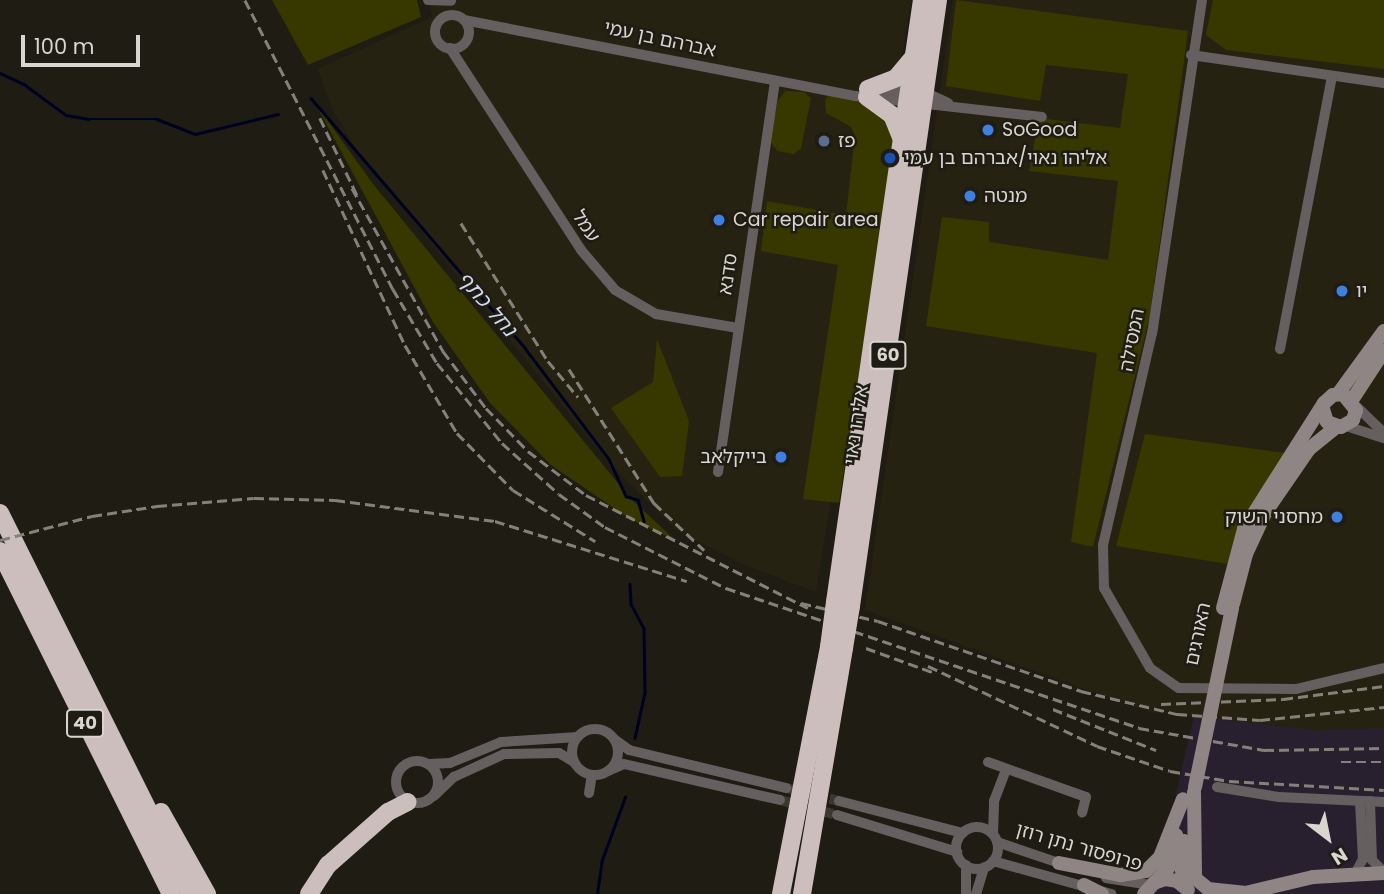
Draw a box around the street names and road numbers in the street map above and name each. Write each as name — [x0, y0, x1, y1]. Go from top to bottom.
street label: אברהם בן עמי — [602, 16, 718, 62]
street label: עמל — [567, 206, 605, 246]
street label: סדנא — [714, 252, 742, 296]
street label: המסילה — [1115, 307, 1149, 373]
road number: 60 — [869, 340, 907, 370]
street label: אליהו נאוי — [839, 384, 873, 466]
street label: האורגים — [1180, 600, 1216, 668]
road number: 40 — [66, 708, 104, 738]
street label: פרופסור נתן רוזן — [1013, 818, 1145, 876]

